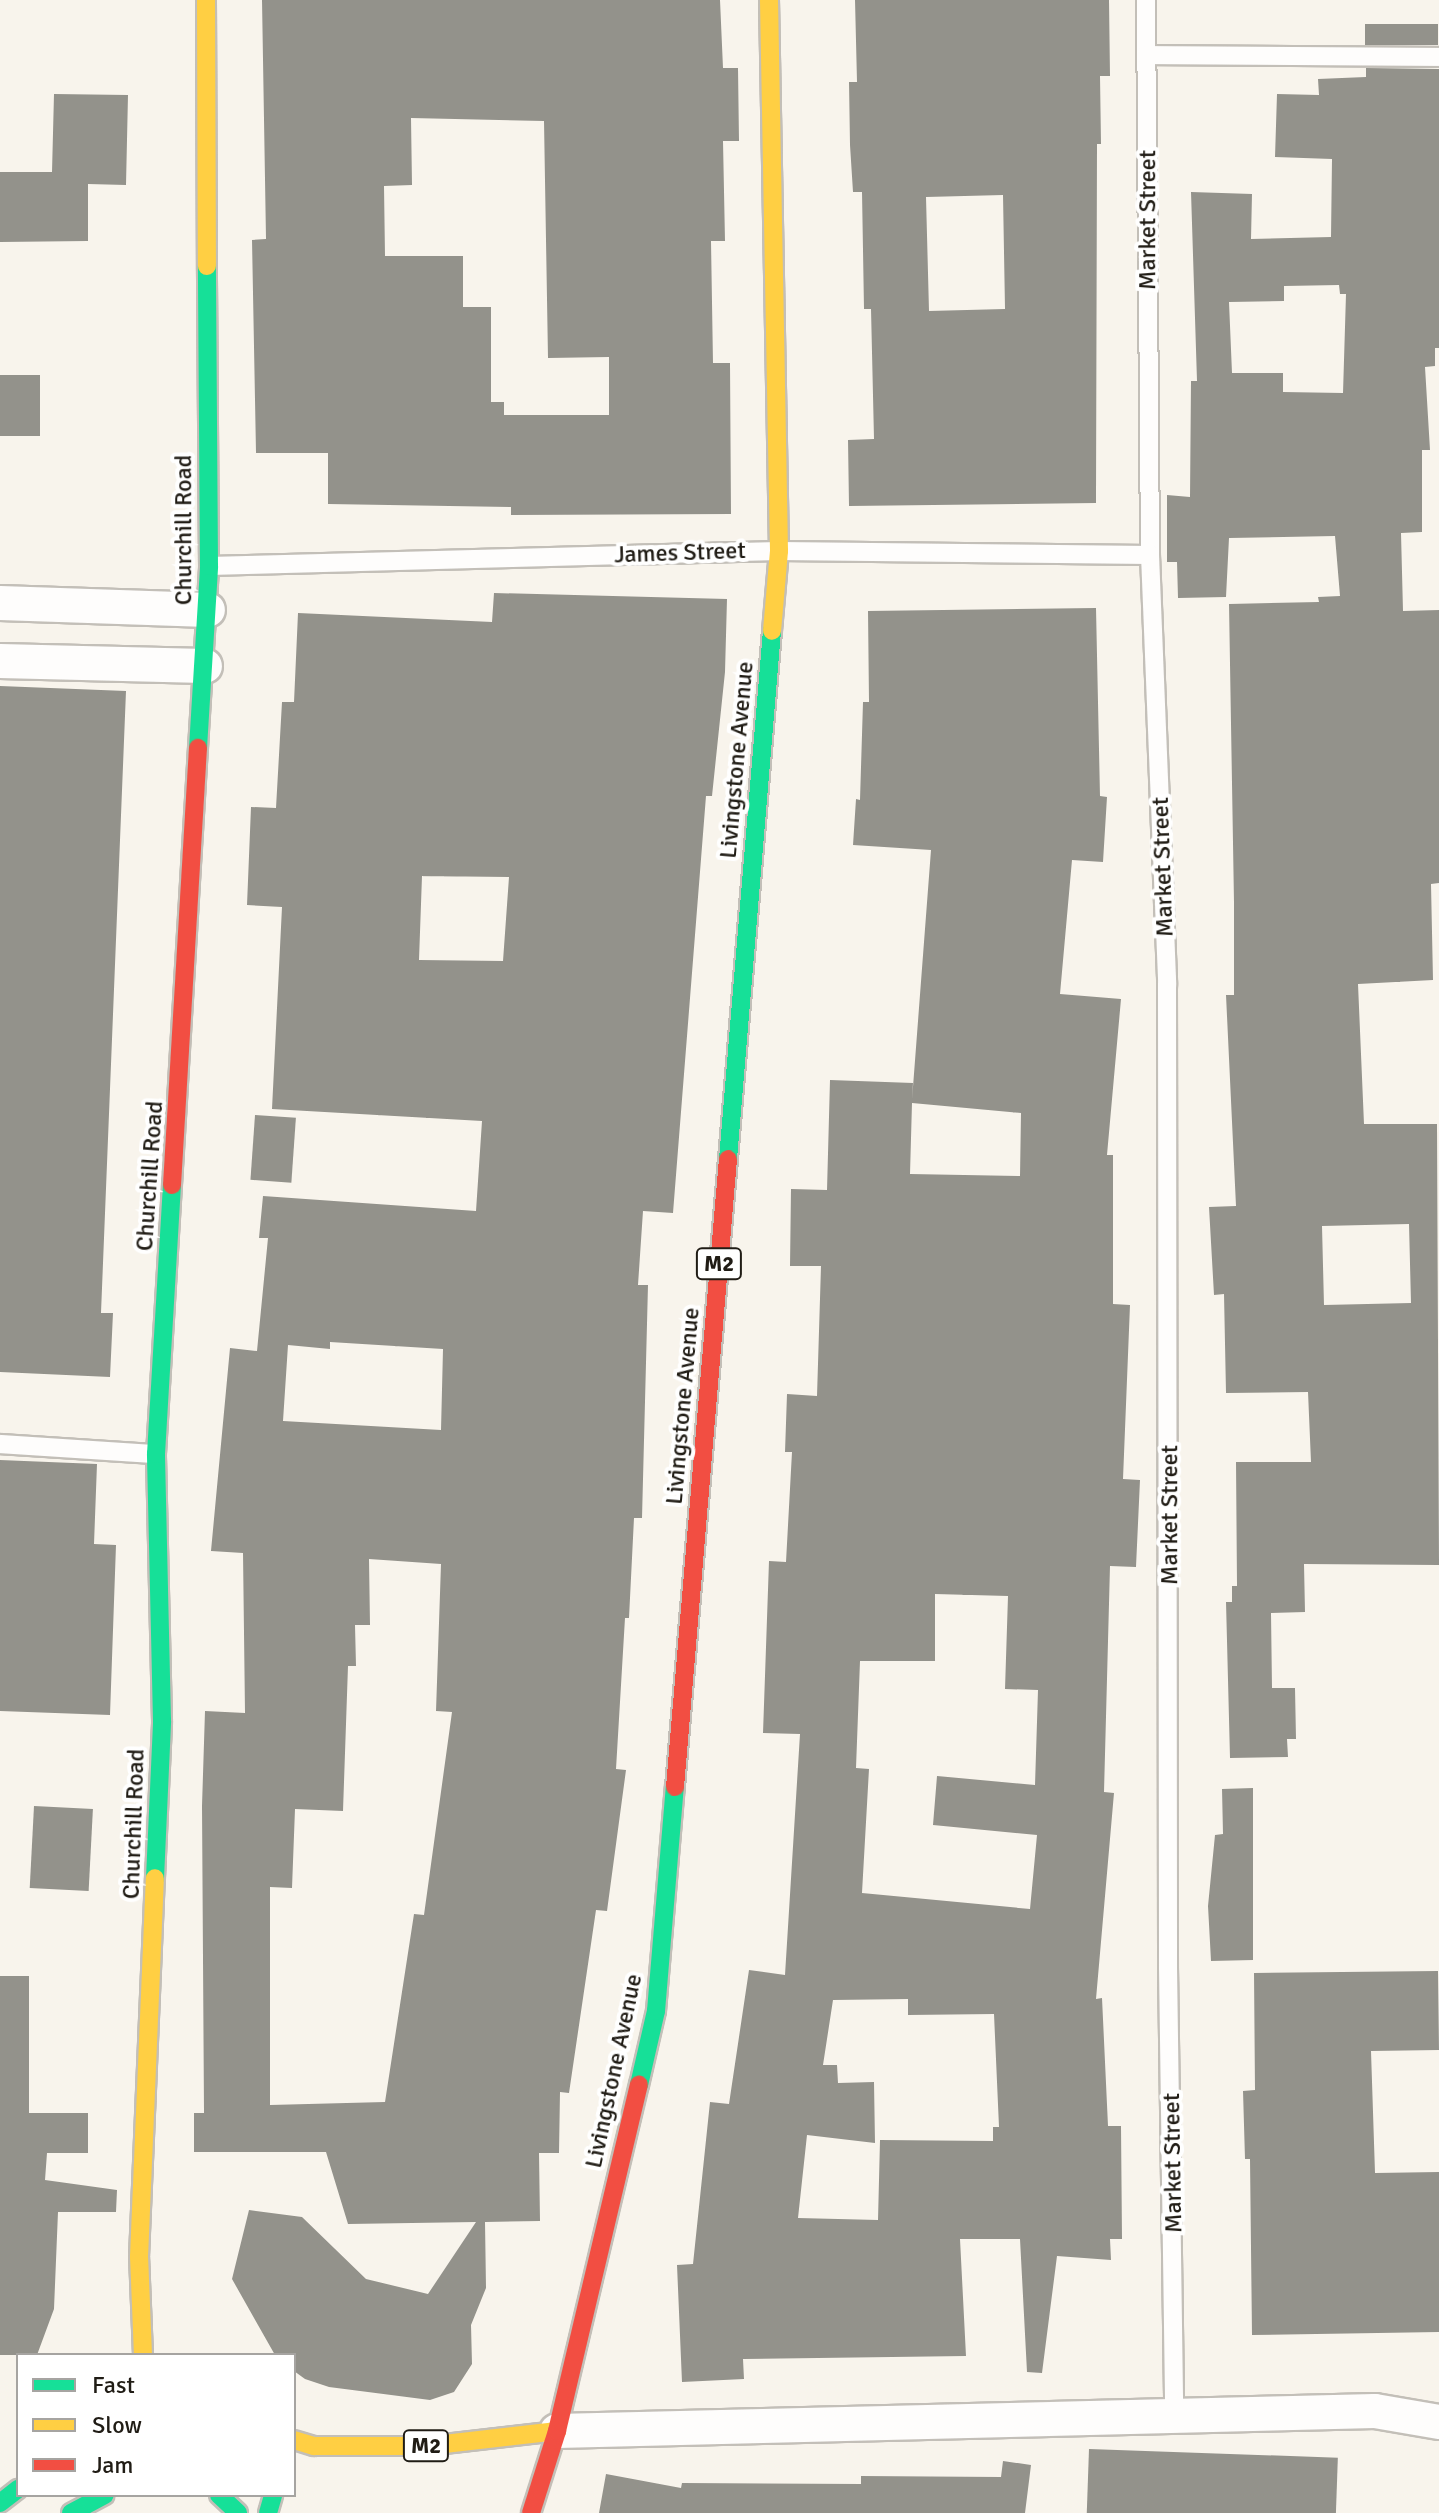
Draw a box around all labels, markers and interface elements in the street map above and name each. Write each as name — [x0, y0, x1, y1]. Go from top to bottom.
street label: Market Street — [1134, 150, 1162, 290]
street label: Churchill Road — [170, 455, 198, 605]
street label: James Street — [614, 536, 746, 570]
street label: Livingstone Avenue — [714, 660, 760, 860]
street label: Market Street — [1146, 796, 1180, 938]
street label: Churchill Road — [130, 1100, 170, 1252]
road number: M2 — [695, 1246, 743, 1282]
street label: Livingstone Avenue — [660, 1306, 706, 1506]
street label: Market Street — [1156, 1445, 1184, 1585]
street label: Churchill Road — [117, 1748, 151, 1900]
street label: Livingstone Avenue — [579, 1971, 649, 2171]
street label: Market Street — [1157, 2093, 1189, 2233]
legend — [16, 2353, 296, 2497]
text: Fast — [92, 2370, 135, 2400]
text: Slow — [92, 2410, 142, 2440]
road number: M2 — [402, 2428, 450, 2464]
text: Jam — [92, 2450, 133, 2480]

